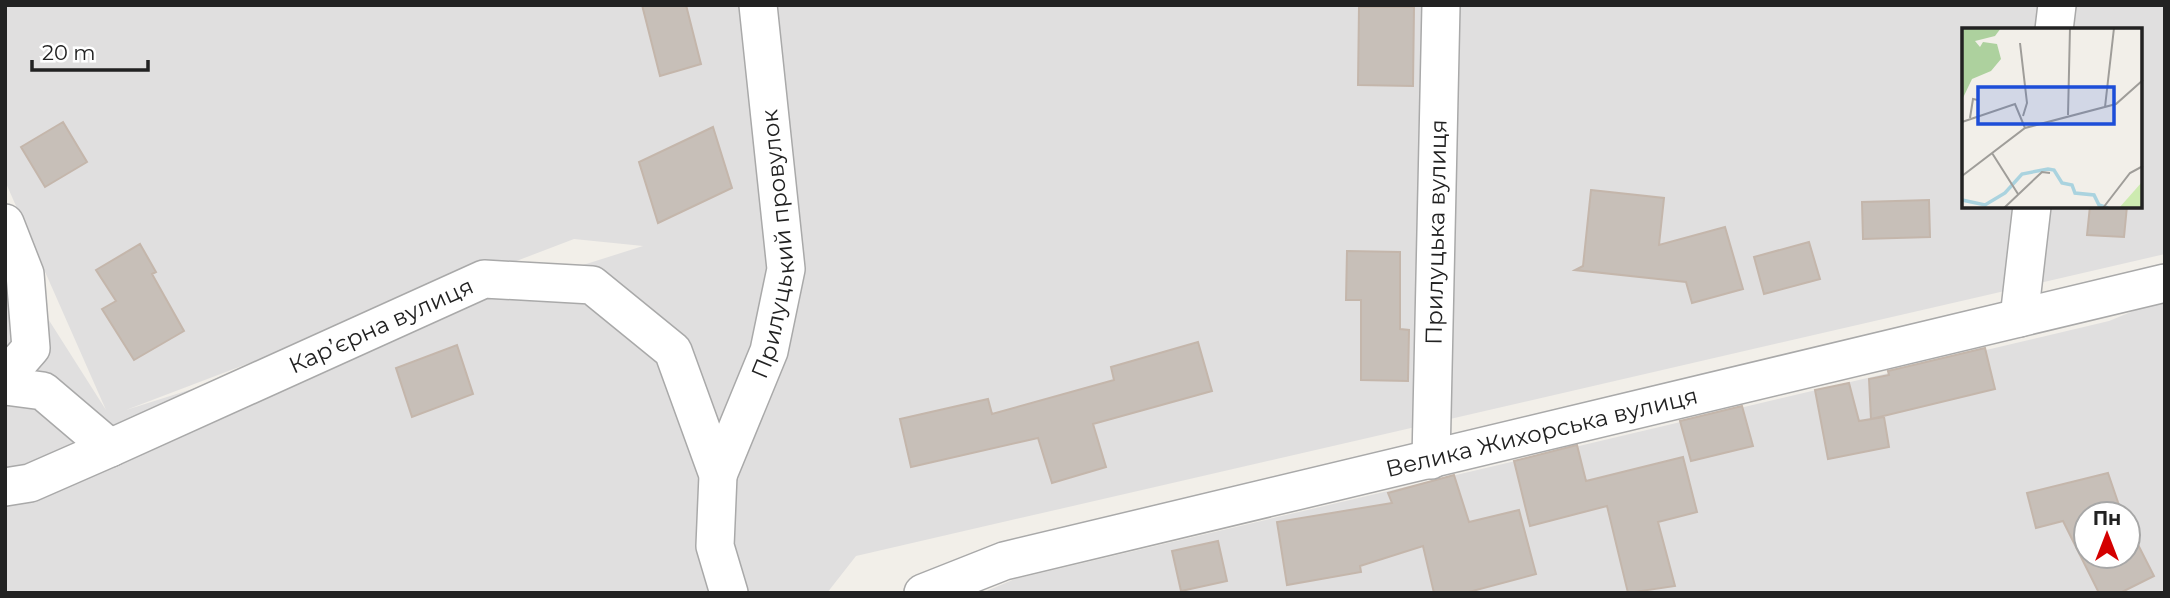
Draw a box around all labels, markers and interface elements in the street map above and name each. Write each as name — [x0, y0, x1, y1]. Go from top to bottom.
scale bar — [32, 28, 147, 72]
inset map — [1962, 28, 2142, 208]
text: 20 m — [42, 40, 96, 65]
street label: Прилуцький провулок — [745, 107, 800, 383]
street label: Прилуцька вулиця — [1420, 119, 1452, 345]
street label: Кар’єрна вулиця — [284, 272, 478, 379]
street label: Велика Жихорська вулиця — [1383, 381, 1701, 483]
north arrow — [2072, 500, 2142, 570]
text: Пн — [2093, 507, 2121, 530]

